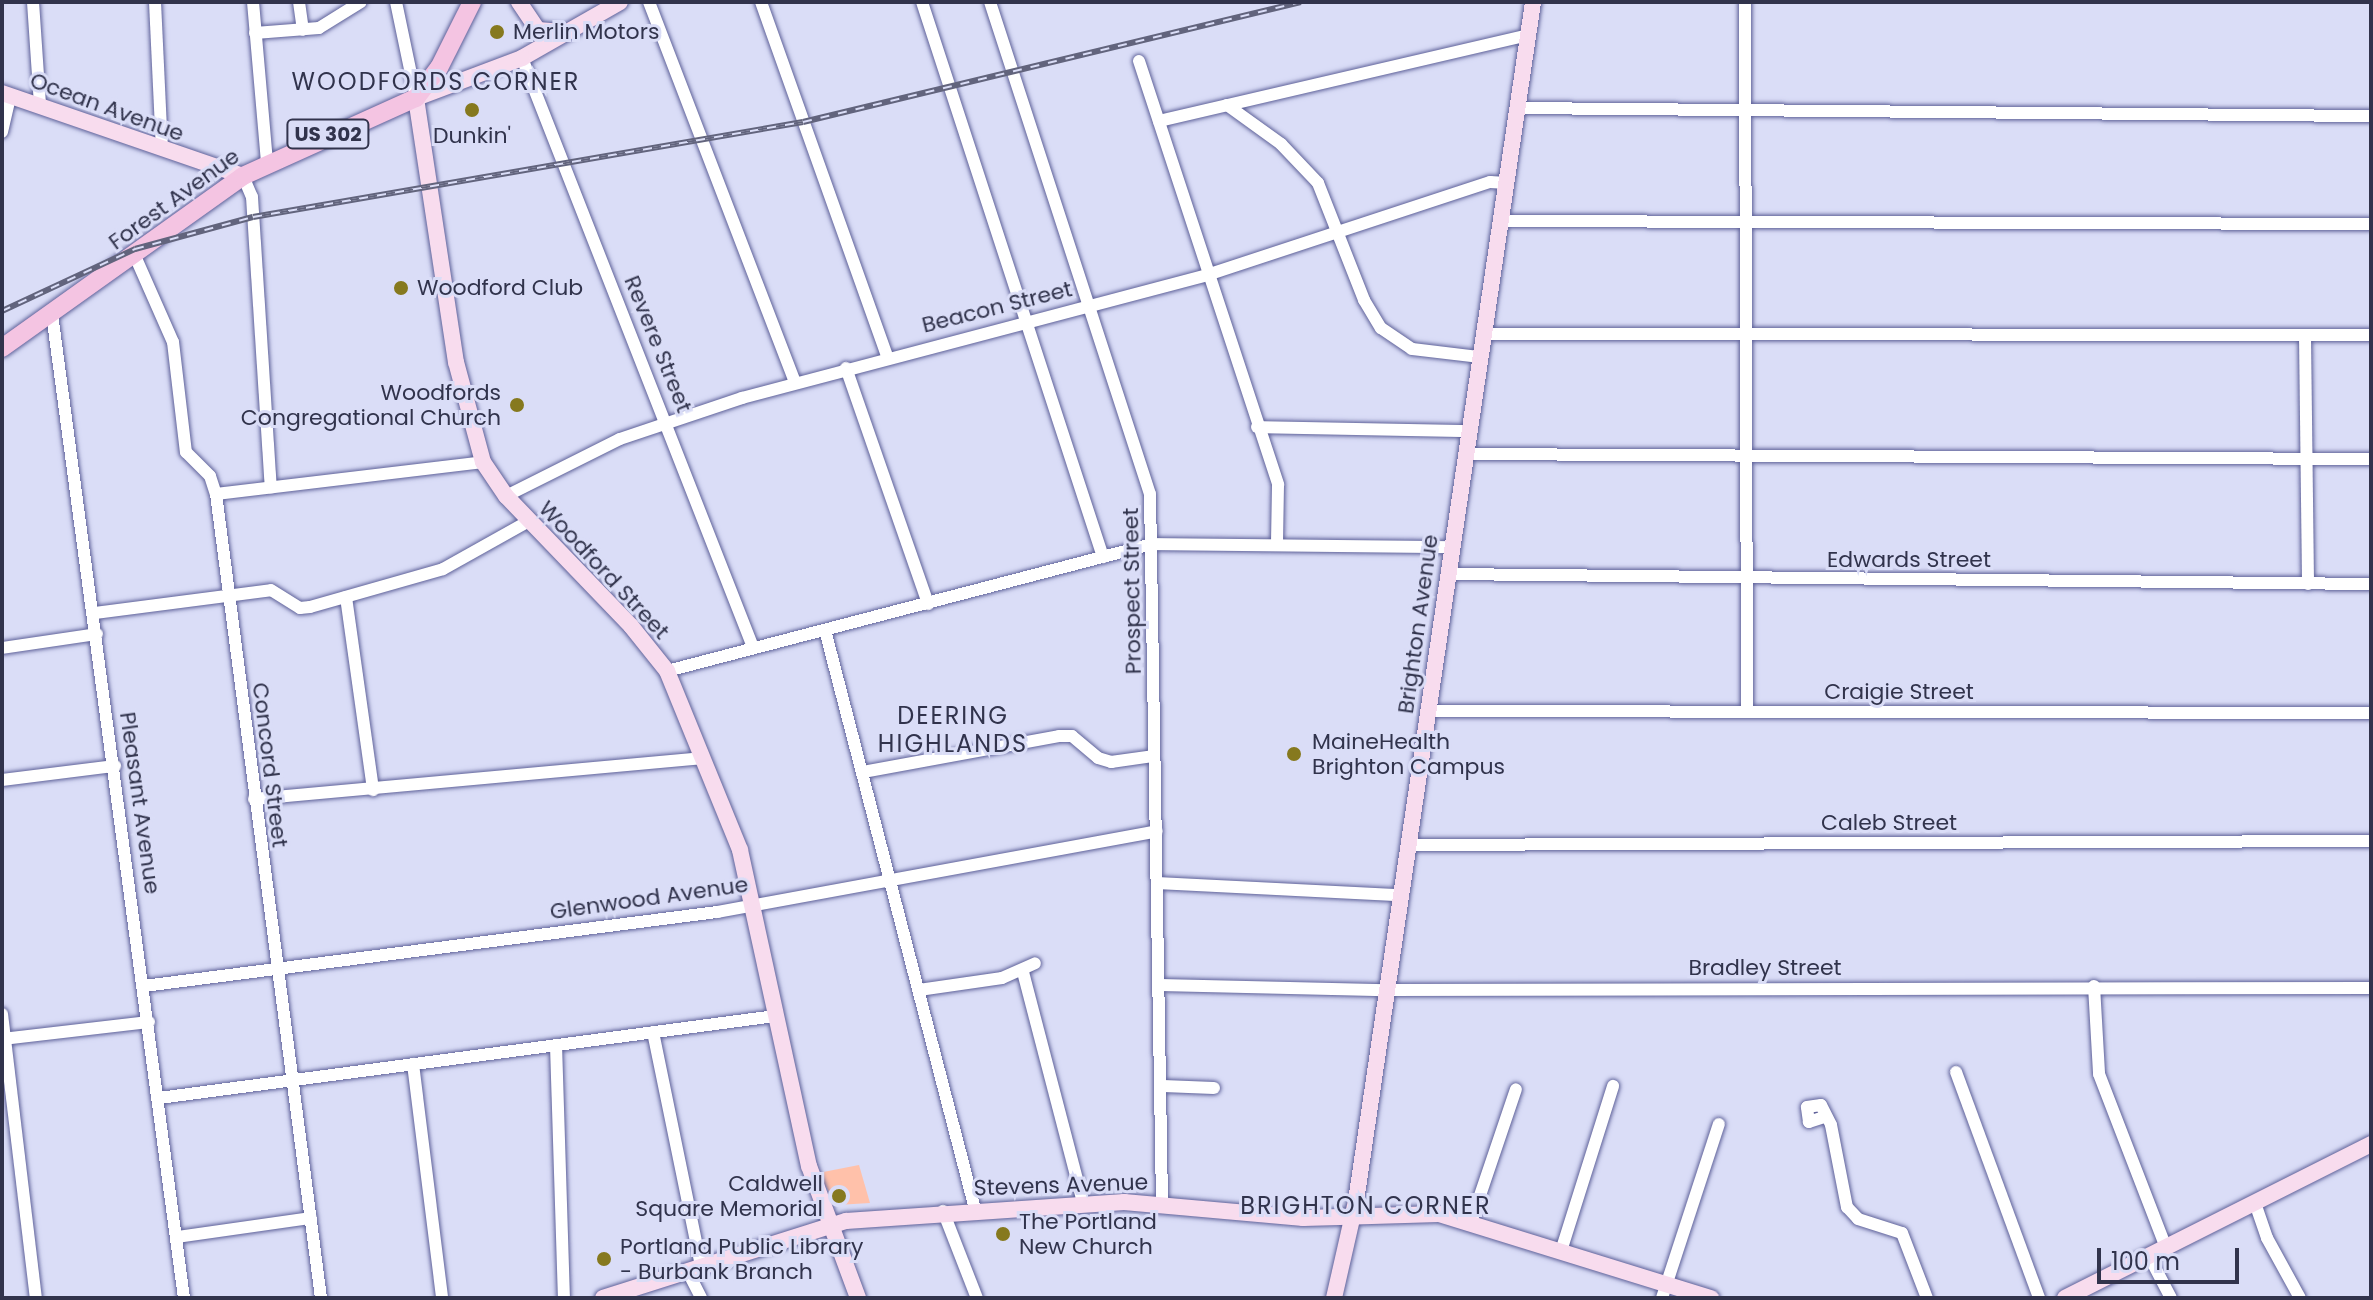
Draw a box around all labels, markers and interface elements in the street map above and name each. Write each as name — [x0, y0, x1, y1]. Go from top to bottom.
place label: Merlin Motors — [513, 19, 659, 45]
marker: Merlin Motors — [488, 23, 506, 41]
street label: Ocean Avenue — [27, 67, 187, 147]
district label: WOODFORDS CORNER — [292, 68, 580, 96]
marker: Dunkin' — [463, 101, 481, 119]
road number: US 302 — [286, 118, 370, 150]
place label: Dunkin' — [433, 123, 511, 149]
street label: Forest Avenue — [104, 143, 244, 255]
street label: Revere Street — [619, 272, 697, 416]
place label: Woodford Club — [417, 275, 583, 301]
street label: Beacon Street — [919, 276, 1075, 338]
marker: Woodford Club — [392, 279, 410, 297]
place label: Woodfords Congregational Church — [241, 379, 501, 430]
marker: Woodfords Congregational Church — [508, 396, 526, 414]
street label: Woodford Street — [533, 495, 675, 645]
street label: Prospect Street — [1117, 507, 1147, 675]
street label: Brighton Avenue — [1392, 533, 1444, 715]
street label: Edwards Street — [1827, 547, 1991, 573]
street label: Craigie Street — [1824, 679, 1974, 705]
street label: Concord Street — [247, 681, 293, 849]
district label: DEERING HIGHLANDS — [878, 702, 1028, 758]
street label: Pleasant Avenue — [114, 710, 166, 896]
place label: MaineHealth Brighton Campus — [1312, 728, 1505, 780]
marker: MaineHealth Brighton Campus — [1283, 743, 1305, 765]
street label: Caleb Street — [1821, 810, 1957, 836]
street label: Glenwood Avenue — [548, 871, 750, 925]
street label: Bradley Street — [1688, 955, 1842, 981]
street label: Stevens Avenue — [973, 1169, 1149, 1201]
place label: Caldwell Square Memorial — [635, 1170, 823, 1222]
marker: Caldwell Square Memorial — [830, 1187, 848, 1205]
district label: BRIGHTON CORNER — [1240, 1192, 1492, 1220]
place label: The Portland New Church — [1019, 1208, 1157, 1260]
marker: The Portland New Church — [994, 1225, 1012, 1243]
scale bar — [2101, 1232, 2243, 1282]
place label: Portland Public Library - Burbank Branch — [620, 1233, 863, 1284]
text: 100 m — [2111, 1245, 2180, 1278]
marker: Portland Public Library - Burbank Branch — [595, 1250, 613, 1268]

